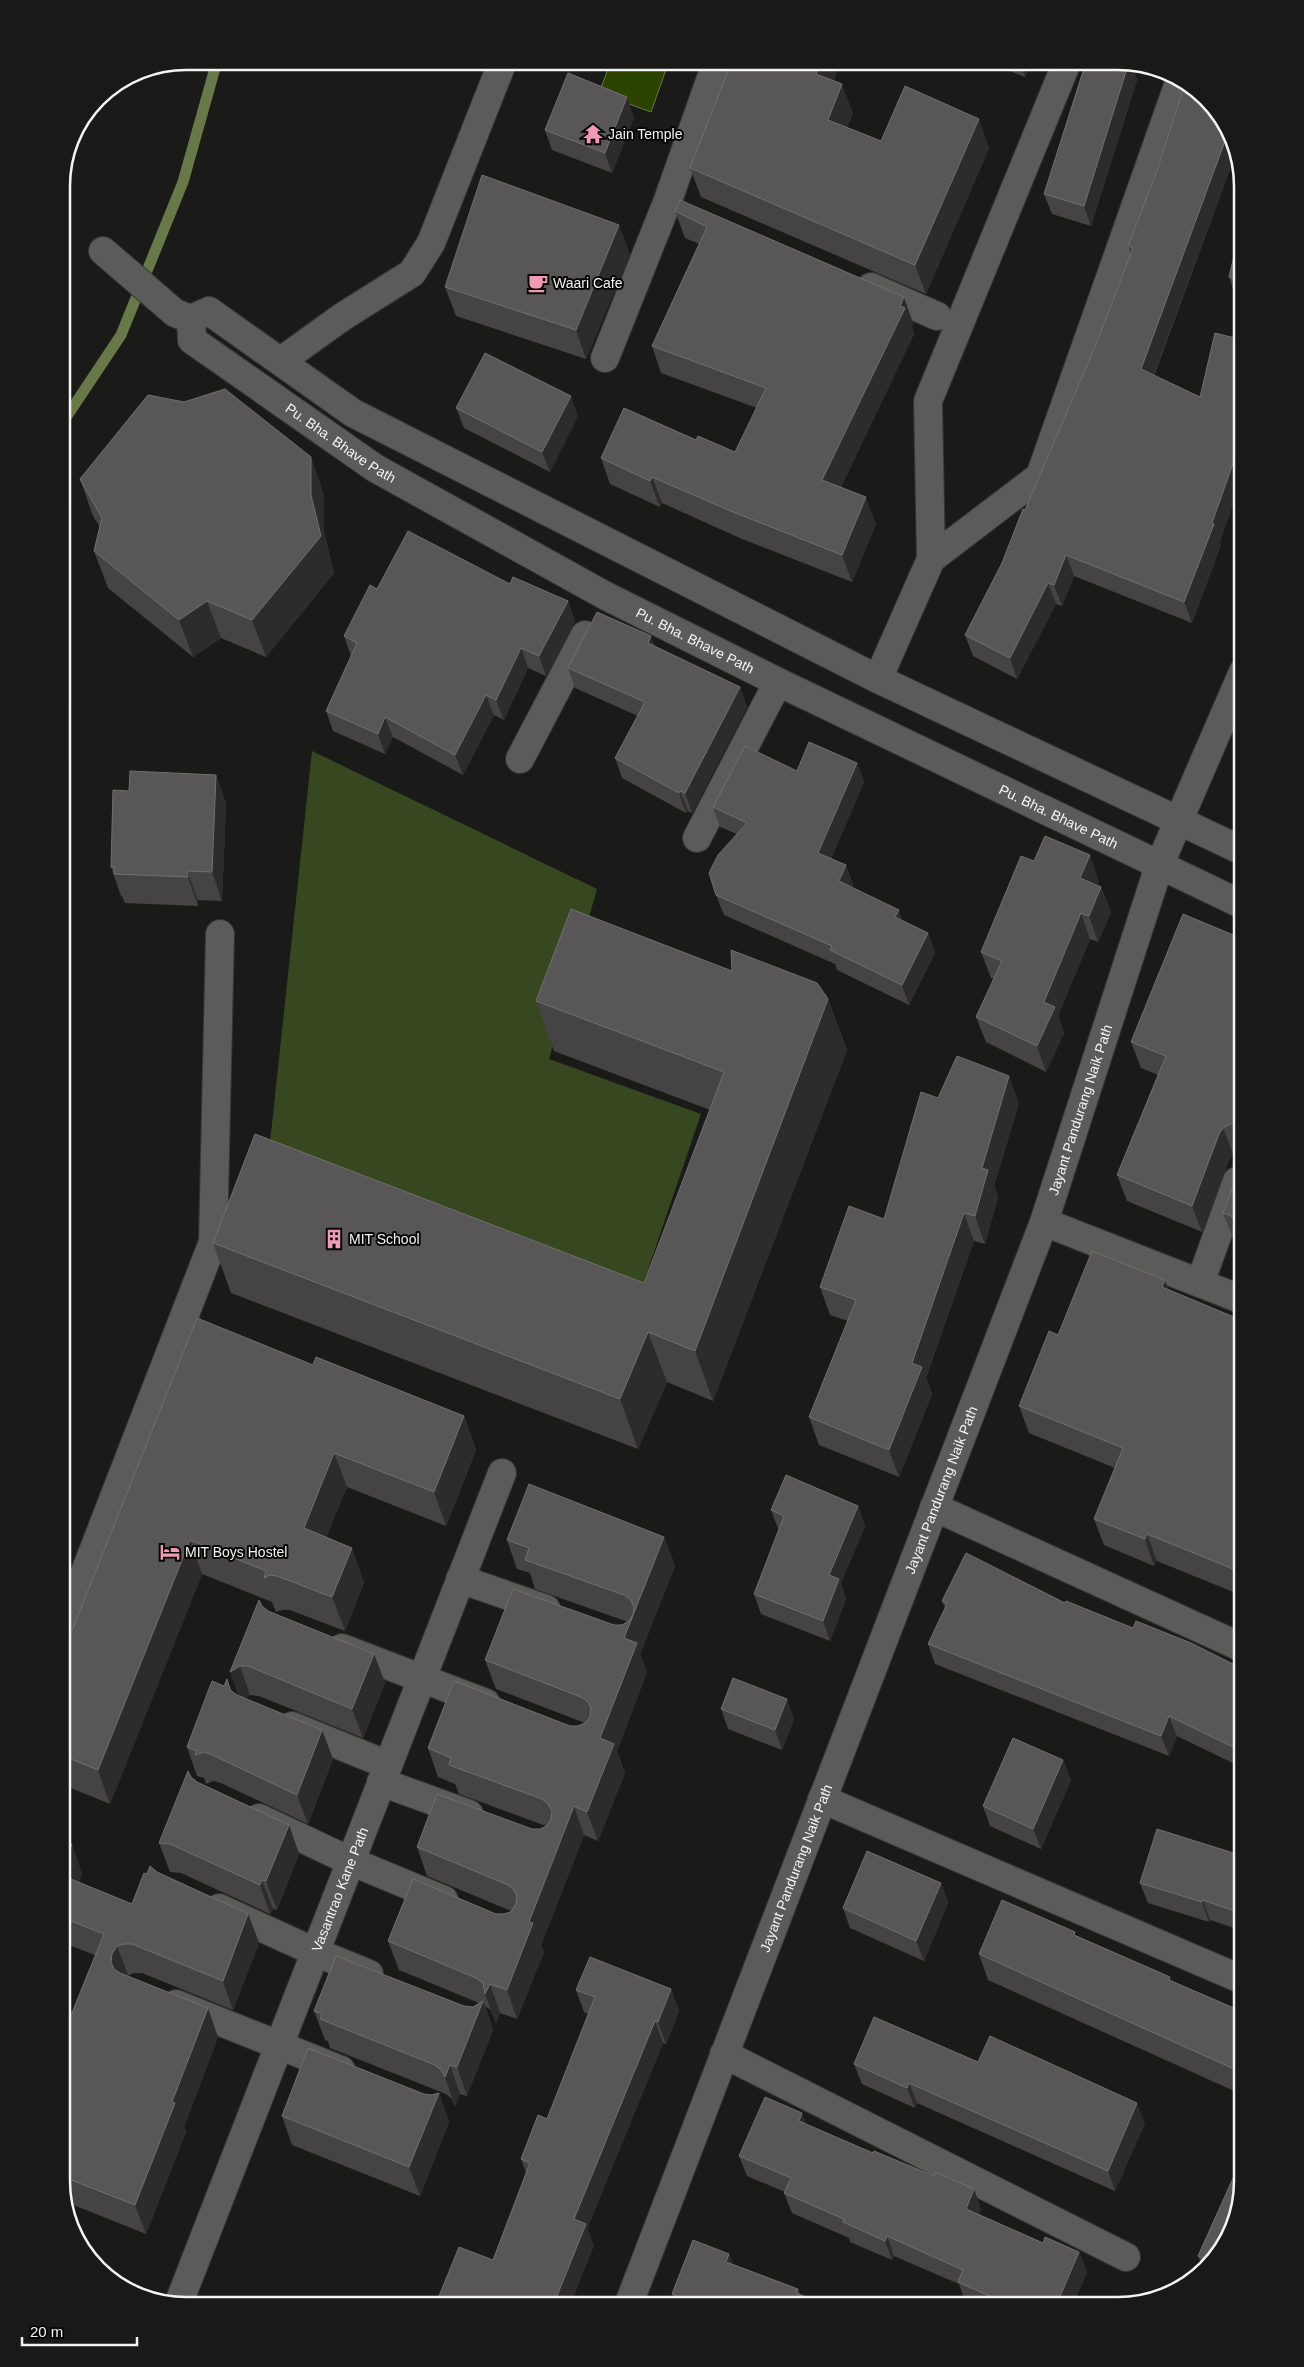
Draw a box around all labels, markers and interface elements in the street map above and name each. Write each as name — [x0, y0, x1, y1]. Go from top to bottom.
temple icon: Jain Temple — [582, 123, 604, 145]
place label: Jain Temple — [608, 126, 683, 142]
cafe icon: Waari Cafe — [527, 272, 549, 294]
place label: Waari Cafe — [553, 275, 623, 291]
street label: Pu. Bha. Bhave Path — [282, 400, 399, 486]
street label: Pu. Bha. Bhave Path — [633, 604, 757, 677]
street label: Pu. Bha. Bhave Path — [997, 781, 1121, 852]
street label: Jayant Pandurang Naik Path — [1045, 1022, 1115, 1197]
building icon: MIT School — [323, 1228, 345, 1250]
place label: MIT School — [349, 1231, 420, 1247]
street label: Jayant Pandurang Naik Path — [902, 1404, 981, 1576]
hotel icon: MIT Boys Hostel — [159, 1541, 181, 1563]
place label: MIT Boys Hostel — [185, 1544, 287, 1560]
street label: Jayant Pandurang Naik Path — [757, 1782, 835, 1954]
street label: Vasantrao Kane Path — [308, 1825, 371, 1954]
scale bar — [22, 2314, 138, 2346]
text: 20 m — [30, 2323, 63, 2340]

